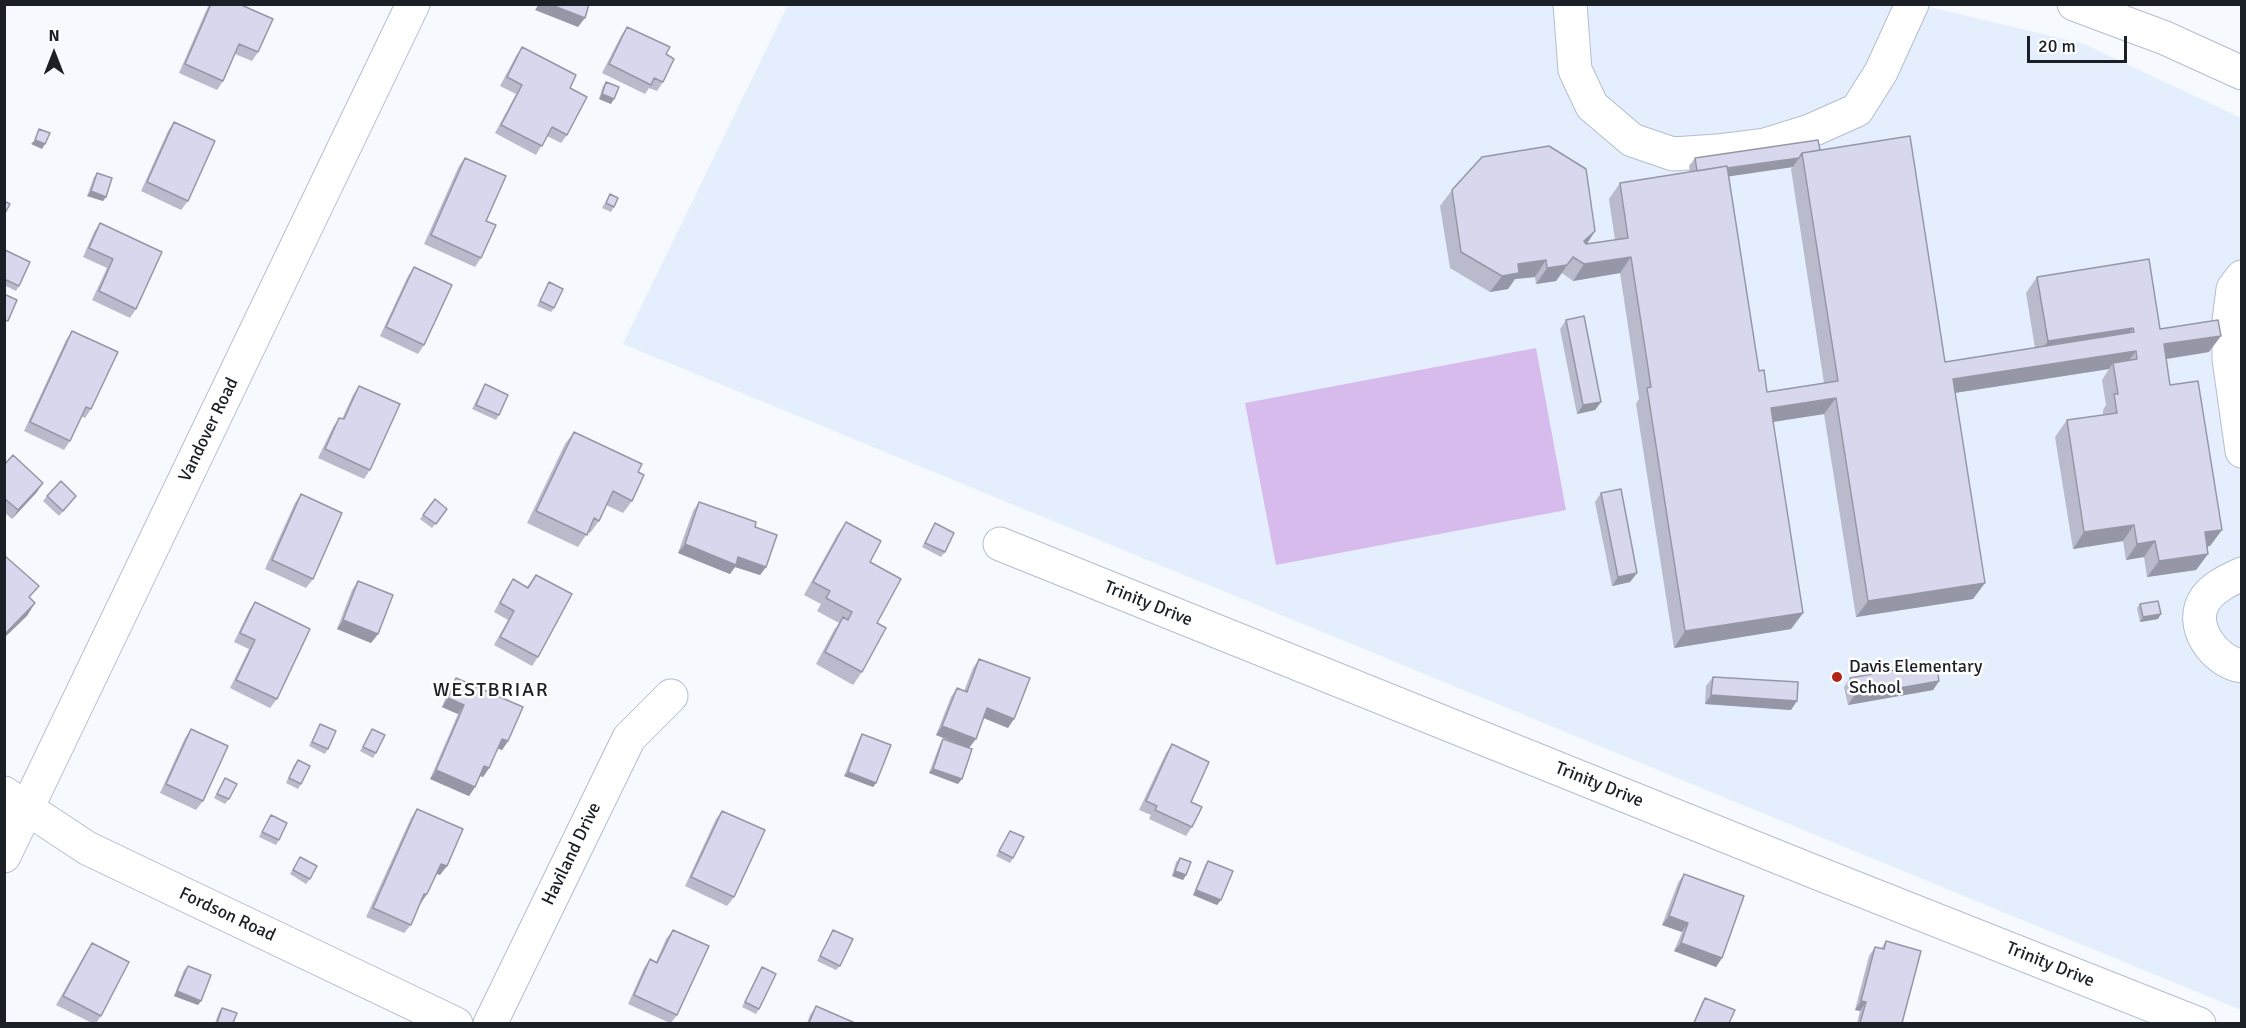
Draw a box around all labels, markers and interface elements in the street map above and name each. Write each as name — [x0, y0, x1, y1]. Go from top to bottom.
north arrow — [24, 24, 84, 84]
scale bar — [2030, 24, 2130, 62]
text: N — [48, 26, 60, 46]
text: 20 m — [2038, 35, 2076, 57]
street label: Vandover Road — [174, 374, 244, 486]
street label: Trinity Drive — [1101, 576, 1195, 632]
place label: Davis Elementary School — [1849, 656, 1982, 698]
marker: Davis Elementary School — [1830, 670, 1844, 684]
district label: WESTBRIAR — [433, 679, 549, 703]
street label: Trinity Drive — [1552, 757, 1646, 813]
street label: Haviland Drive — [538, 799, 606, 909]
street label: Fordson Road — [175, 883, 279, 947]
street label: Trinity Drive — [2003, 937, 2097, 993]

